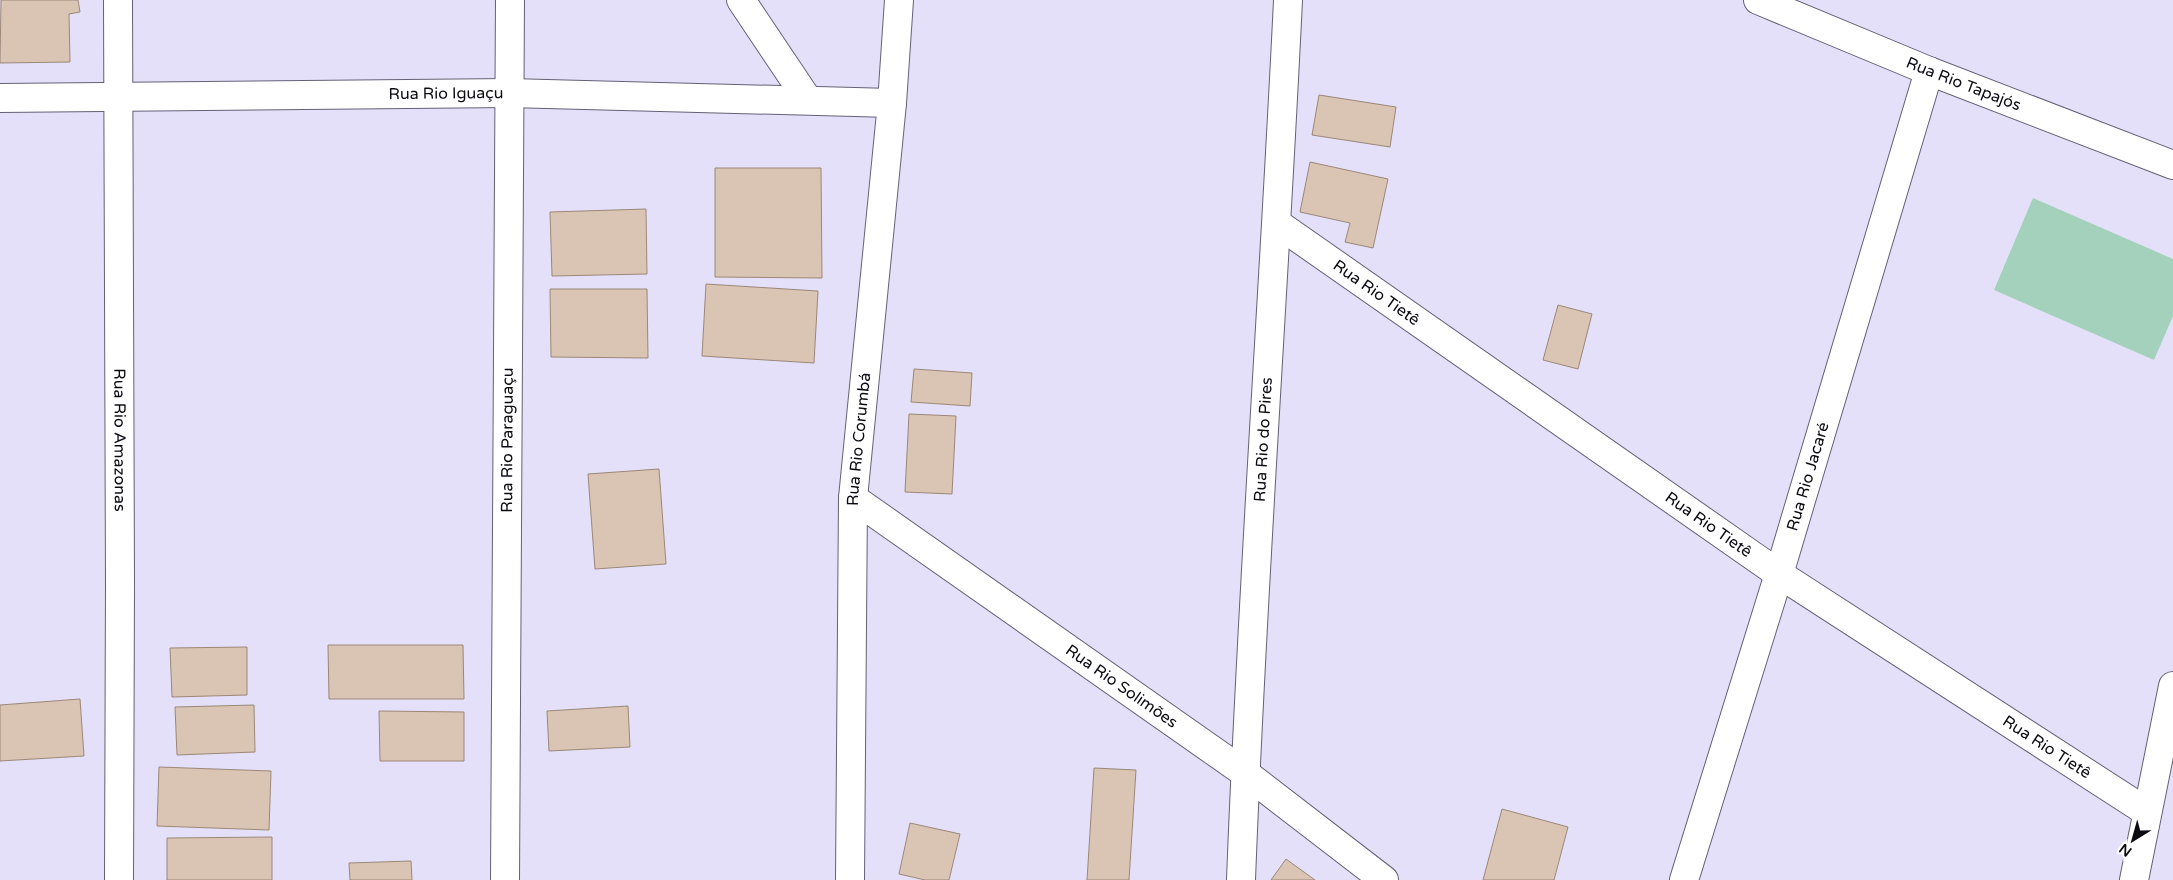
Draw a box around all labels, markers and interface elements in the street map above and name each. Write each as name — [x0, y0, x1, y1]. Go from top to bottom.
street label: Rua Rio Tapajós — [1903, 53, 2024, 115]
street label: Rua Rio Iguaçu — [388, 83, 504, 104]
street label: Rua Rio Tietê — [1329, 256, 1424, 330]
street label: Rua Rio Paraguaçu — [497, 367, 518, 513]
street label: Rua Rio Amazonas — [109, 368, 130, 512]
street label: Rua Rio Corumbá — [843, 372, 875, 506]
street label: Rua Rio do Pires — [1250, 377, 1277, 502]
street label: Rua Rio Jacaré — [1782, 420, 1834, 533]
street label: Rua Rio Tietê — [1661, 487, 1756, 562]
street label: Rua Rio Solimões — [1062, 640, 1181, 733]
street label: Rua Rio Tietê — [1999, 711, 2095, 783]
north arrow — [2108, 815, 2158, 865]
text: N — [2116, 840, 2135, 860]

